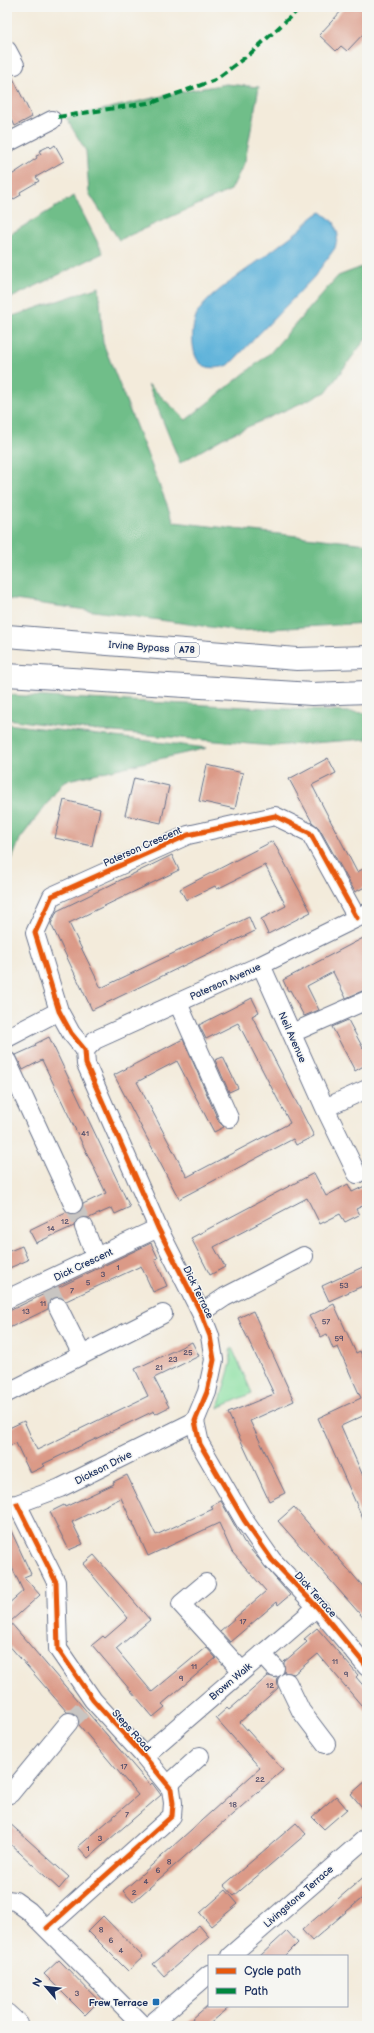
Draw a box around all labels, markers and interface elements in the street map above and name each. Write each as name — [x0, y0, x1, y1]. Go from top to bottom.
street label: Irvine Bypass — [108, 639, 170, 655]
road number: A78 — [175, 643, 199, 657]
street label: Paterson Crescent — [102, 824, 183, 870]
street label: Paterson Avenue — [188, 961, 263, 1003]
street label: Neil Avenue — [276, 1010, 309, 1065]
house number: 41 — [81, 1129, 89, 1138]
house number: 12 — [61, 1217, 69, 1226]
house number: 14 — [47, 1224, 55, 1233]
street label: Dick Crescent — [52, 1246, 115, 1284]
house number: 1 — [116, 1263, 120, 1272]
street label: Dick Terrace — [180, 1264, 216, 1321]
house number: 3 — [101, 1270, 106, 1279]
house number: 5 — [86, 1278, 91, 1287]
house number: 53 — [339, 1281, 349, 1290]
house number: 7 — [70, 1286, 74, 1295]
house number: 11 — [40, 1299, 46, 1308]
house number: 13 — [22, 1307, 30, 1316]
house number: 57 — [322, 1317, 330, 1326]
house number: 59 — [334, 1334, 344, 1343]
house number: 25 — [183, 1348, 193, 1357]
house number: 23 — [168, 1355, 178, 1364]
house number: 21 — [155, 1363, 163, 1372]
street label: Dickson Drive — [73, 1448, 134, 1487]
street label: Dick Terrace — [292, 1569, 339, 1620]
house number: 17 — [239, 1617, 247, 1626]
house number: 11 — [332, 1657, 338, 1666]
street label: Brown Walk — [207, 1660, 254, 1703]
house number: 11 — [191, 1662, 197, 1671]
house number: 9 — [344, 1670, 349, 1679]
house number: 9 — [179, 1674, 184, 1683]
house number: 12 — [266, 1681, 274, 1690]
street label: Steps Road — [109, 1707, 153, 1754]
house number: 17 — [120, 1762, 128, 1771]
house number: 22 — [255, 1775, 265, 1784]
house number: 18 — [229, 1800, 237, 1809]
house number: 7 — [125, 1810, 129, 1819]
house number: 3 — [98, 1834, 103, 1843]
house number: 1 — [86, 1844, 90, 1853]
house number: 8 — [167, 1857, 172, 1866]
street label: Livingstone Terrace — [261, 1863, 336, 1930]
house number: 6 — [156, 1866, 161, 1875]
house number: 4 — [144, 1877, 149, 1886]
house number: 2 — [132, 1888, 137, 1897]
house number: 8 — [99, 1925, 104, 1934]
house number: 6 — [109, 1936, 114, 1945]
house number: 4 — [119, 1946, 124, 1955]
legend — [208, 1955, 348, 2007]
text: Cycle path — [244, 1964, 301, 1979]
north arrow — [26, 1967, 66, 2007]
text: N — [30, 1976, 45, 1989]
text: Path — [244, 1984, 269, 1999]
house number: 3 — [75, 1989, 80, 1998]
place label: Frew Terrace — [89, 1997, 148, 2009]
marker: Frew Terrace — [151, 1997, 161, 2007]

